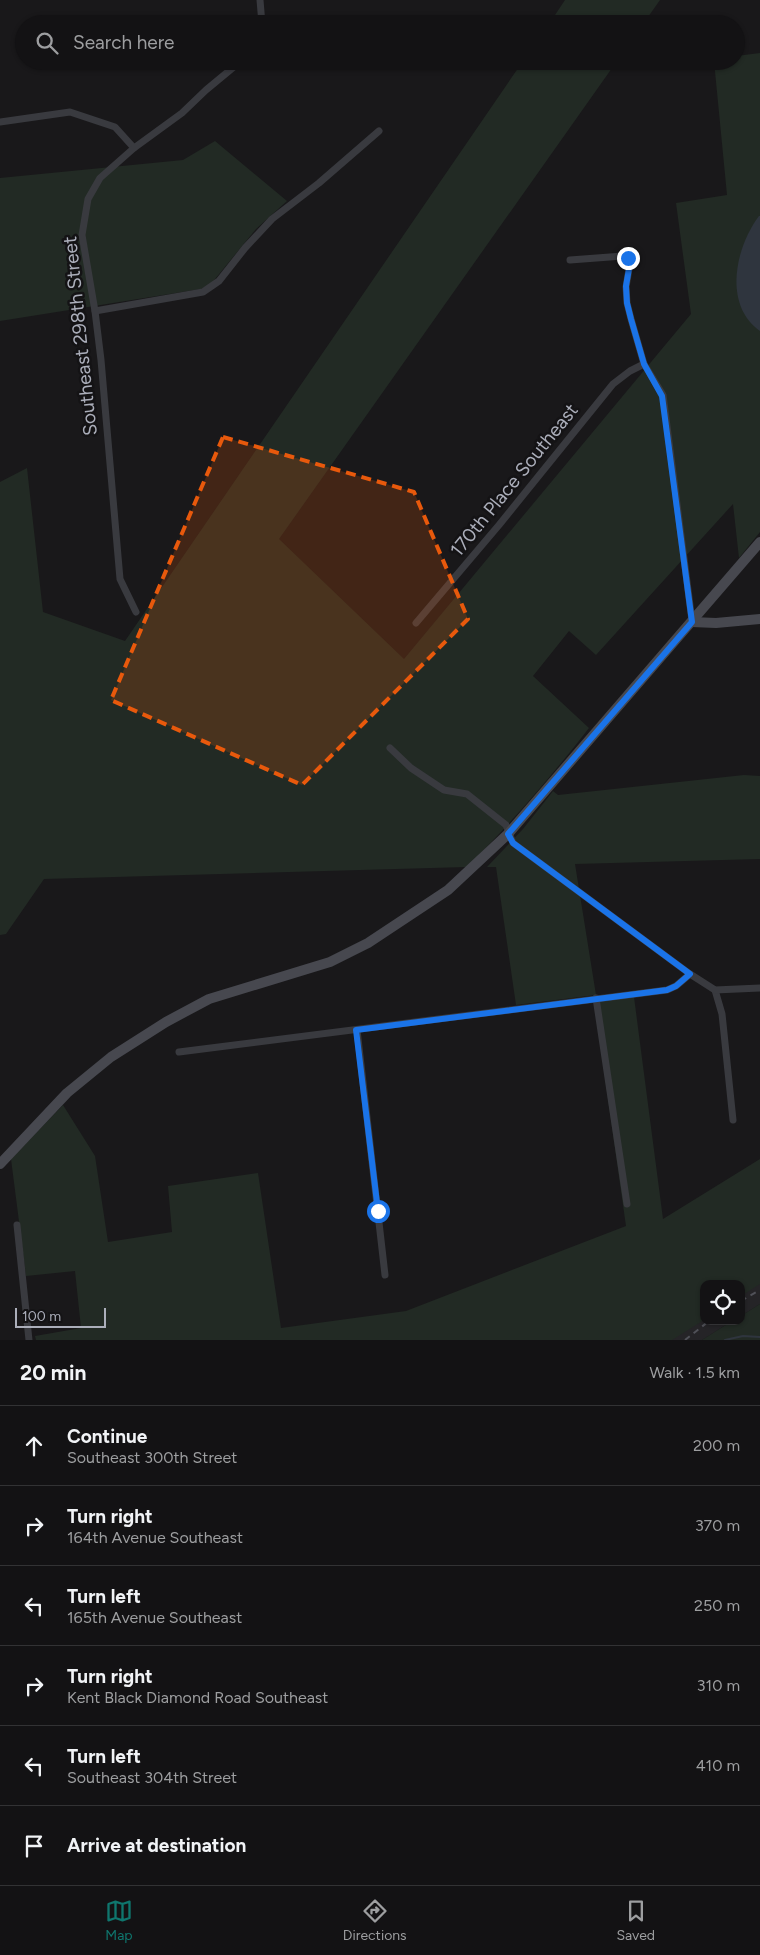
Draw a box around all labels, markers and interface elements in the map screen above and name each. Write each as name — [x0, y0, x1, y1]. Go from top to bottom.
search box — [15, 15, 745, 70]
icon: search — [33, 29, 61, 57]
text: Search here — [73, 31, 175, 54]
street label: Southeast 298th Street — [58, 235, 102, 437]
route end — [617, 247, 640, 270]
street label: 170th Place Southeast — [445, 399, 583, 561]
route start — [367, 1200, 390, 1223]
map controls — [700, 1280, 745, 1325]
button: locate — [700, 1280, 745, 1325]
scale bar — [15, 1305, 106, 1328]
text: 100 m — [22, 1308, 61, 1325]
text: 20 min — [20, 1360, 87, 1385]
text: Walk · 1.5 km — [649, 1363, 740, 1382]
text: Continue — [67, 1425, 147, 1448]
icon: ahead — [20, 1432, 48, 1460]
text: 200 m — [693, 1436, 740, 1455]
text: Southeast 300th Street — [67, 1448, 237, 1467]
text: Turn right — [67, 1505, 153, 1528]
icon: right — [20, 1512, 48, 1540]
text: 370 m — [695, 1516, 740, 1535]
text: 164th Avenue Southeast — [67, 1528, 243, 1547]
text: Turn left — [67, 1585, 141, 1608]
icon: left — [20, 1592, 48, 1620]
text: 250 m — [694, 1596, 740, 1615]
text: 165th Avenue Southeast — [67, 1608, 242, 1627]
text: Turn right — [67, 1665, 153, 1688]
icon: right — [20, 1672, 48, 1700]
text: 310 m — [697, 1676, 740, 1695]
text: Kent Black Diamond Road Southeast — [67, 1688, 328, 1707]
text: Turn left — [67, 1745, 141, 1768]
icon: left — [20, 1752, 48, 1780]
text: 410 m — [696, 1756, 740, 1775]
text: Southeast 304th Street — [67, 1768, 237, 1787]
icon: arrive — [20, 1832, 48, 1860]
text: Arrive at destination — [67, 1834, 246, 1857]
tab: Map — [105, 1897, 133, 1944]
tab: Directions — [343, 1897, 407, 1944]
tab: Saved — [616, 1897, 655, 1944]

